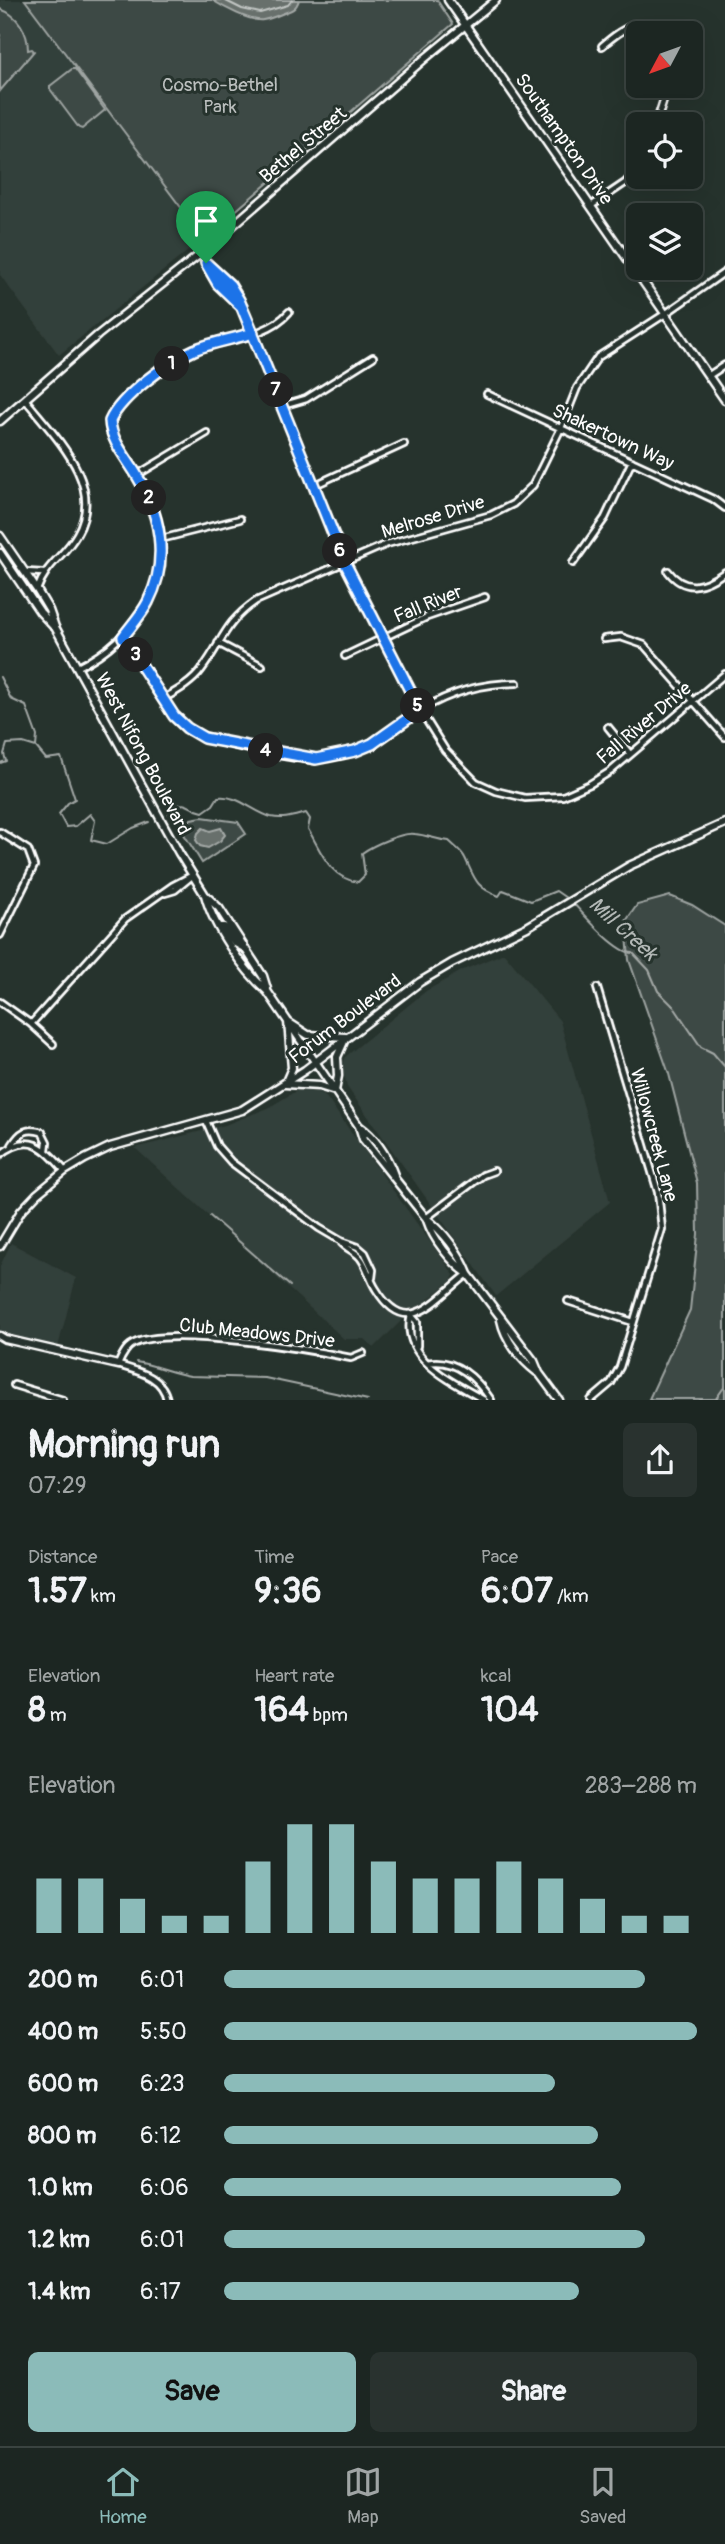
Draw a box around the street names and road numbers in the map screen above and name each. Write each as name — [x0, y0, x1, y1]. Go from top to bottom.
street label: Southampton Drive — [510, 69, 619, 210]
street label: Bethel Street — [255, 101, 352, 188]
street label: Shakertown Way — [548, 398, 678, 476]
street label: Melrose Drive — [378, 490, 488, 544]
street label: Fall River — [390, 579, 466, 629]
street label: West Nifong Boulevard — [90, 669, 196, 839]
street label: Fall River Drive — [592, 676, 697, 770]
street label: Forum Boulevard — [284, 969, 406, 1069]
street label: Willowcreek Lane — [625, 1066, 684, 1205]
street label: Club Meadows Drive — [178, 1313, 336, 1353]

